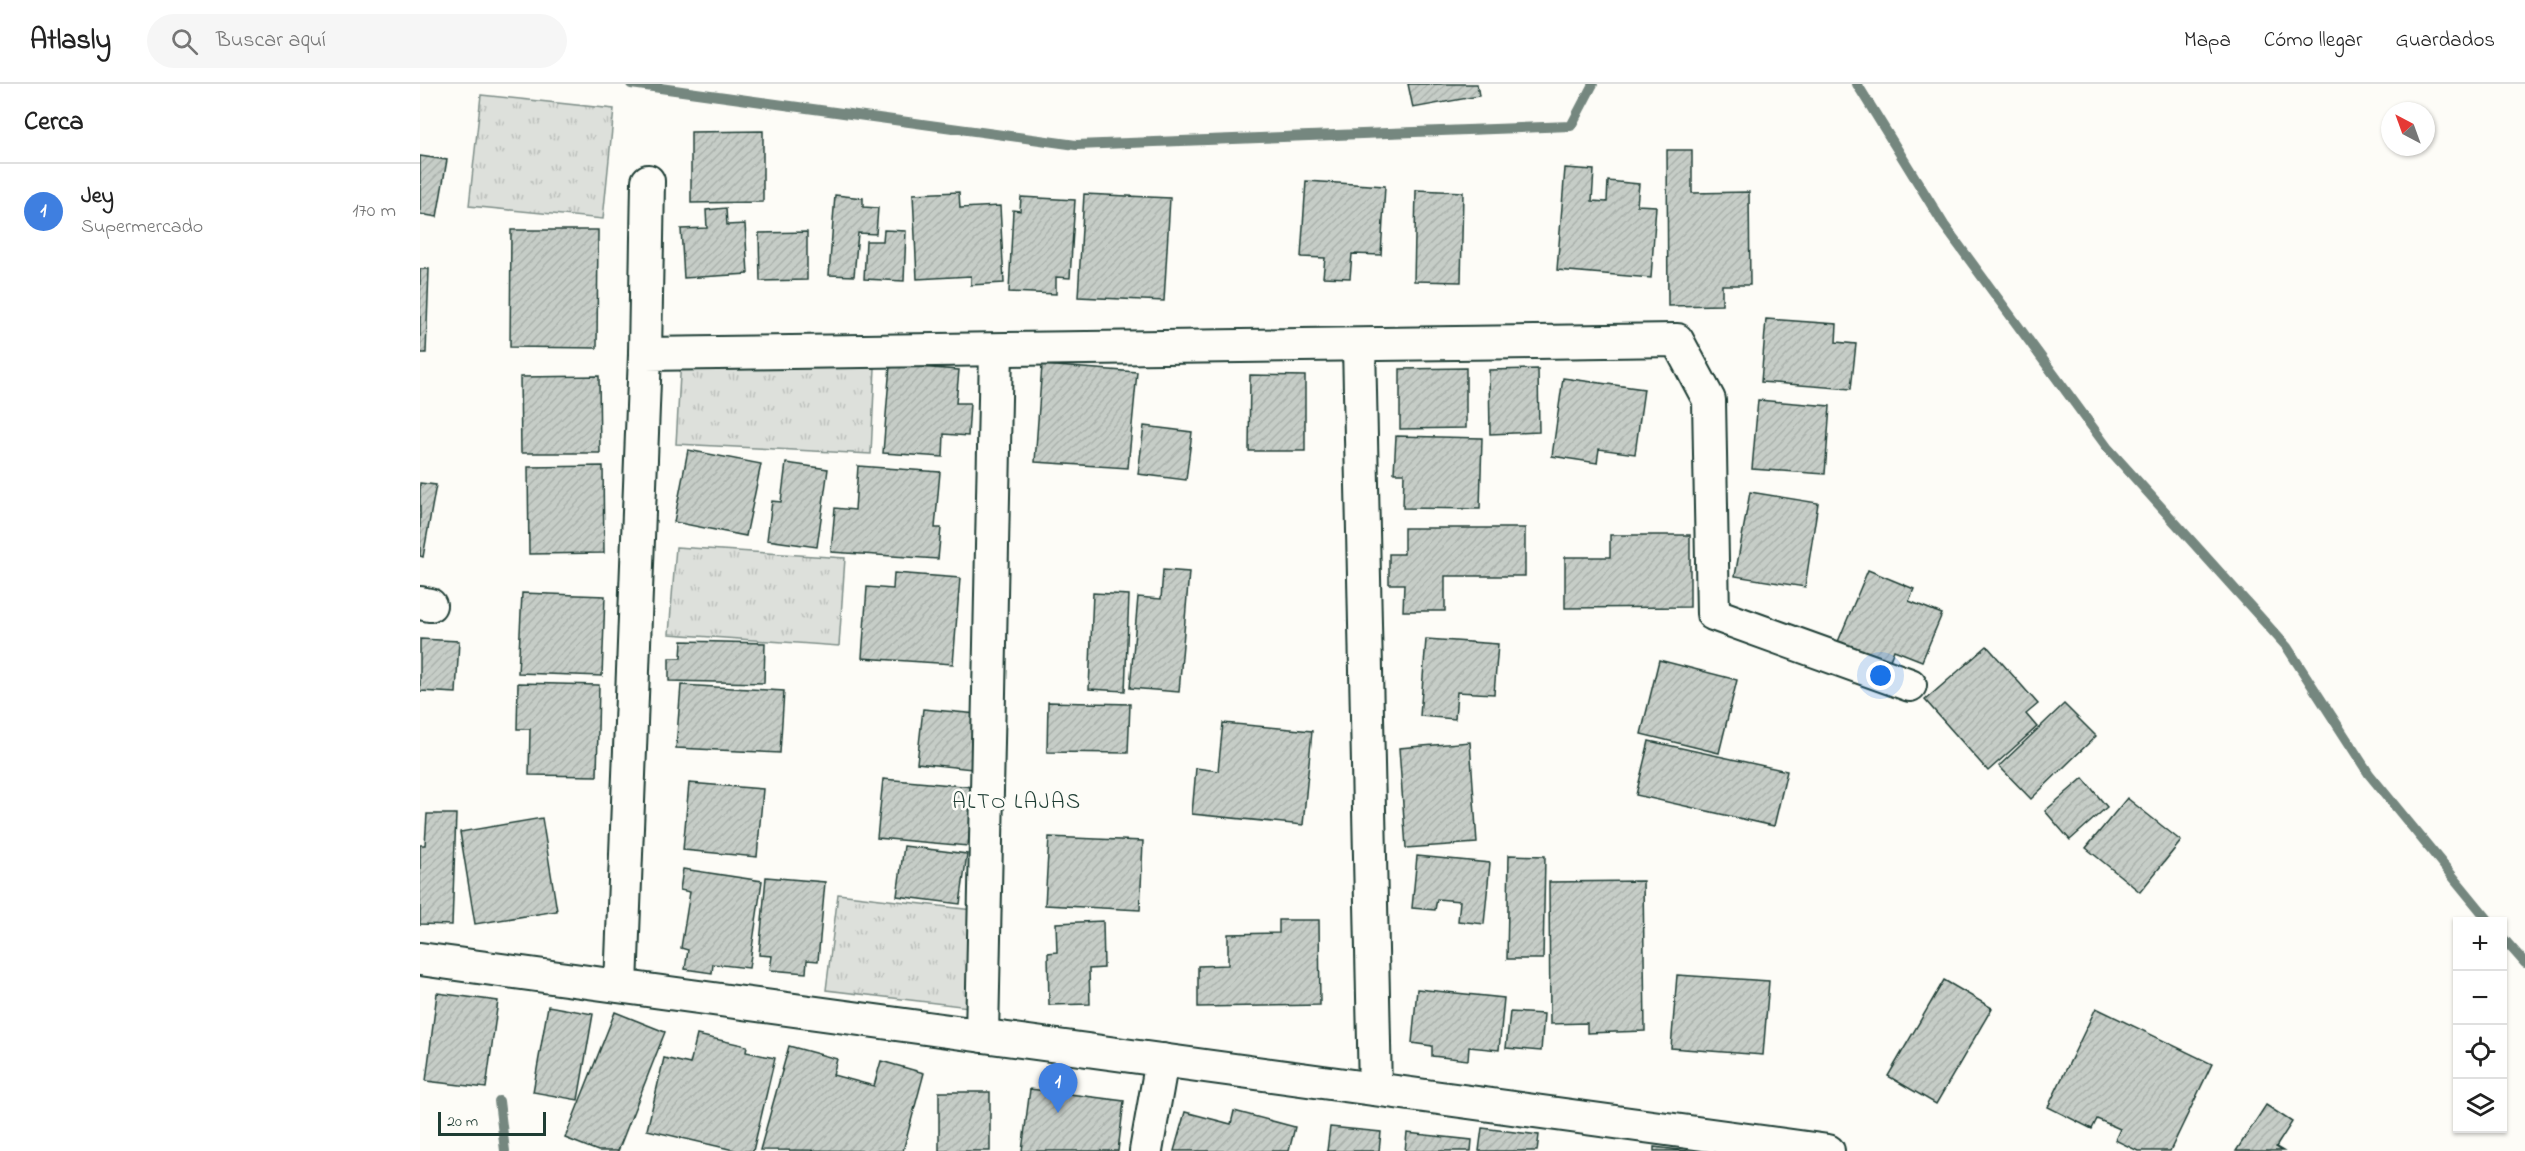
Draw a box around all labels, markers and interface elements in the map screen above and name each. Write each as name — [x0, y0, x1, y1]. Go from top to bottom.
search box — [147, 14, 567, 68]
text: Atlasly — [30, 21, 111, 62]
icon: search — [168, 25, 201, 58]
text: Buscar aquí — [216, 25, 326, 57]
text: Mapa — [2184, 26, 2231, 56]
text: Cómo llegar — [2264, 26, 2362, 56]
text: Guardados — [2395, 26, 2495, 56]
north arrow — [2381, 102, 2435, 156]
text: Cerca — [24, 104, 84, 142]
text: Jey — [81, 181, 114, 213]
text: 1 — [40, 197, 47, 226]
text: 170 m — [352, 197, 396, 226]
text: Supermercado — [81, 213, 203, 242]
your location — [1866, 661, 1895, 690]
district label: ALTO LAJAS — [952, 787, 1082, 819]
map controls — [2453, 917, 2507, 1133]
button: + — [2453, 917, 2507, 971]
button: − — [2453, 971, 2507, 1025]
button: locate — [2453, 1025, 2507, 1079]
pin: 1 — [1038, 1064, 1078, 1113]
button: layers — [2453, 1079, 2507, 1133]
scale bar — [438, 1109, 546, 1136]
text: 20 m — [447, 1110, 478, 1134]

